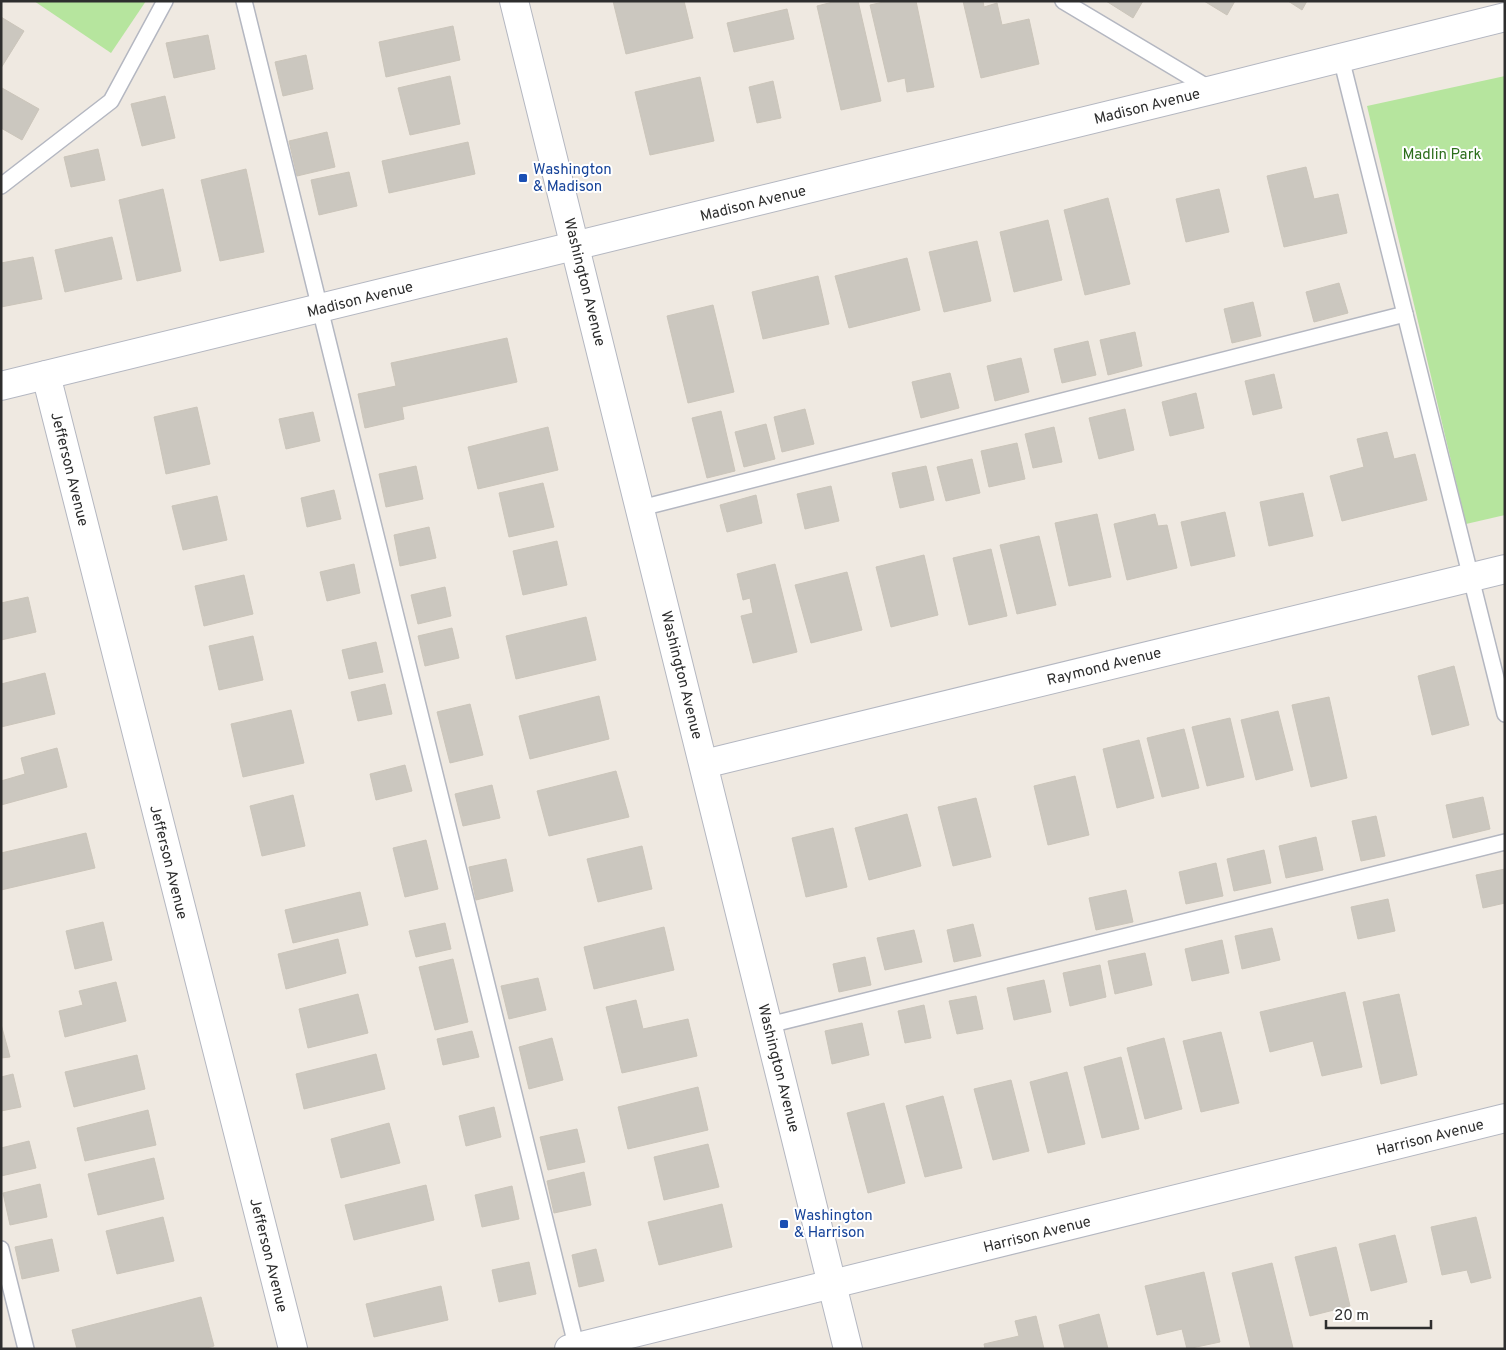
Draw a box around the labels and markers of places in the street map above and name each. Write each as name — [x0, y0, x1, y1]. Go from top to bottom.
place label: Washington & Madison — [533, 161, 612, 197]
marker: Washington & Madison — [517, 172, 529, 184]
place label: Washington & Harrison — [794, 1207, 873, 1243]
marker: Washington & Harrison — [778, 1218, 790, 1230]

